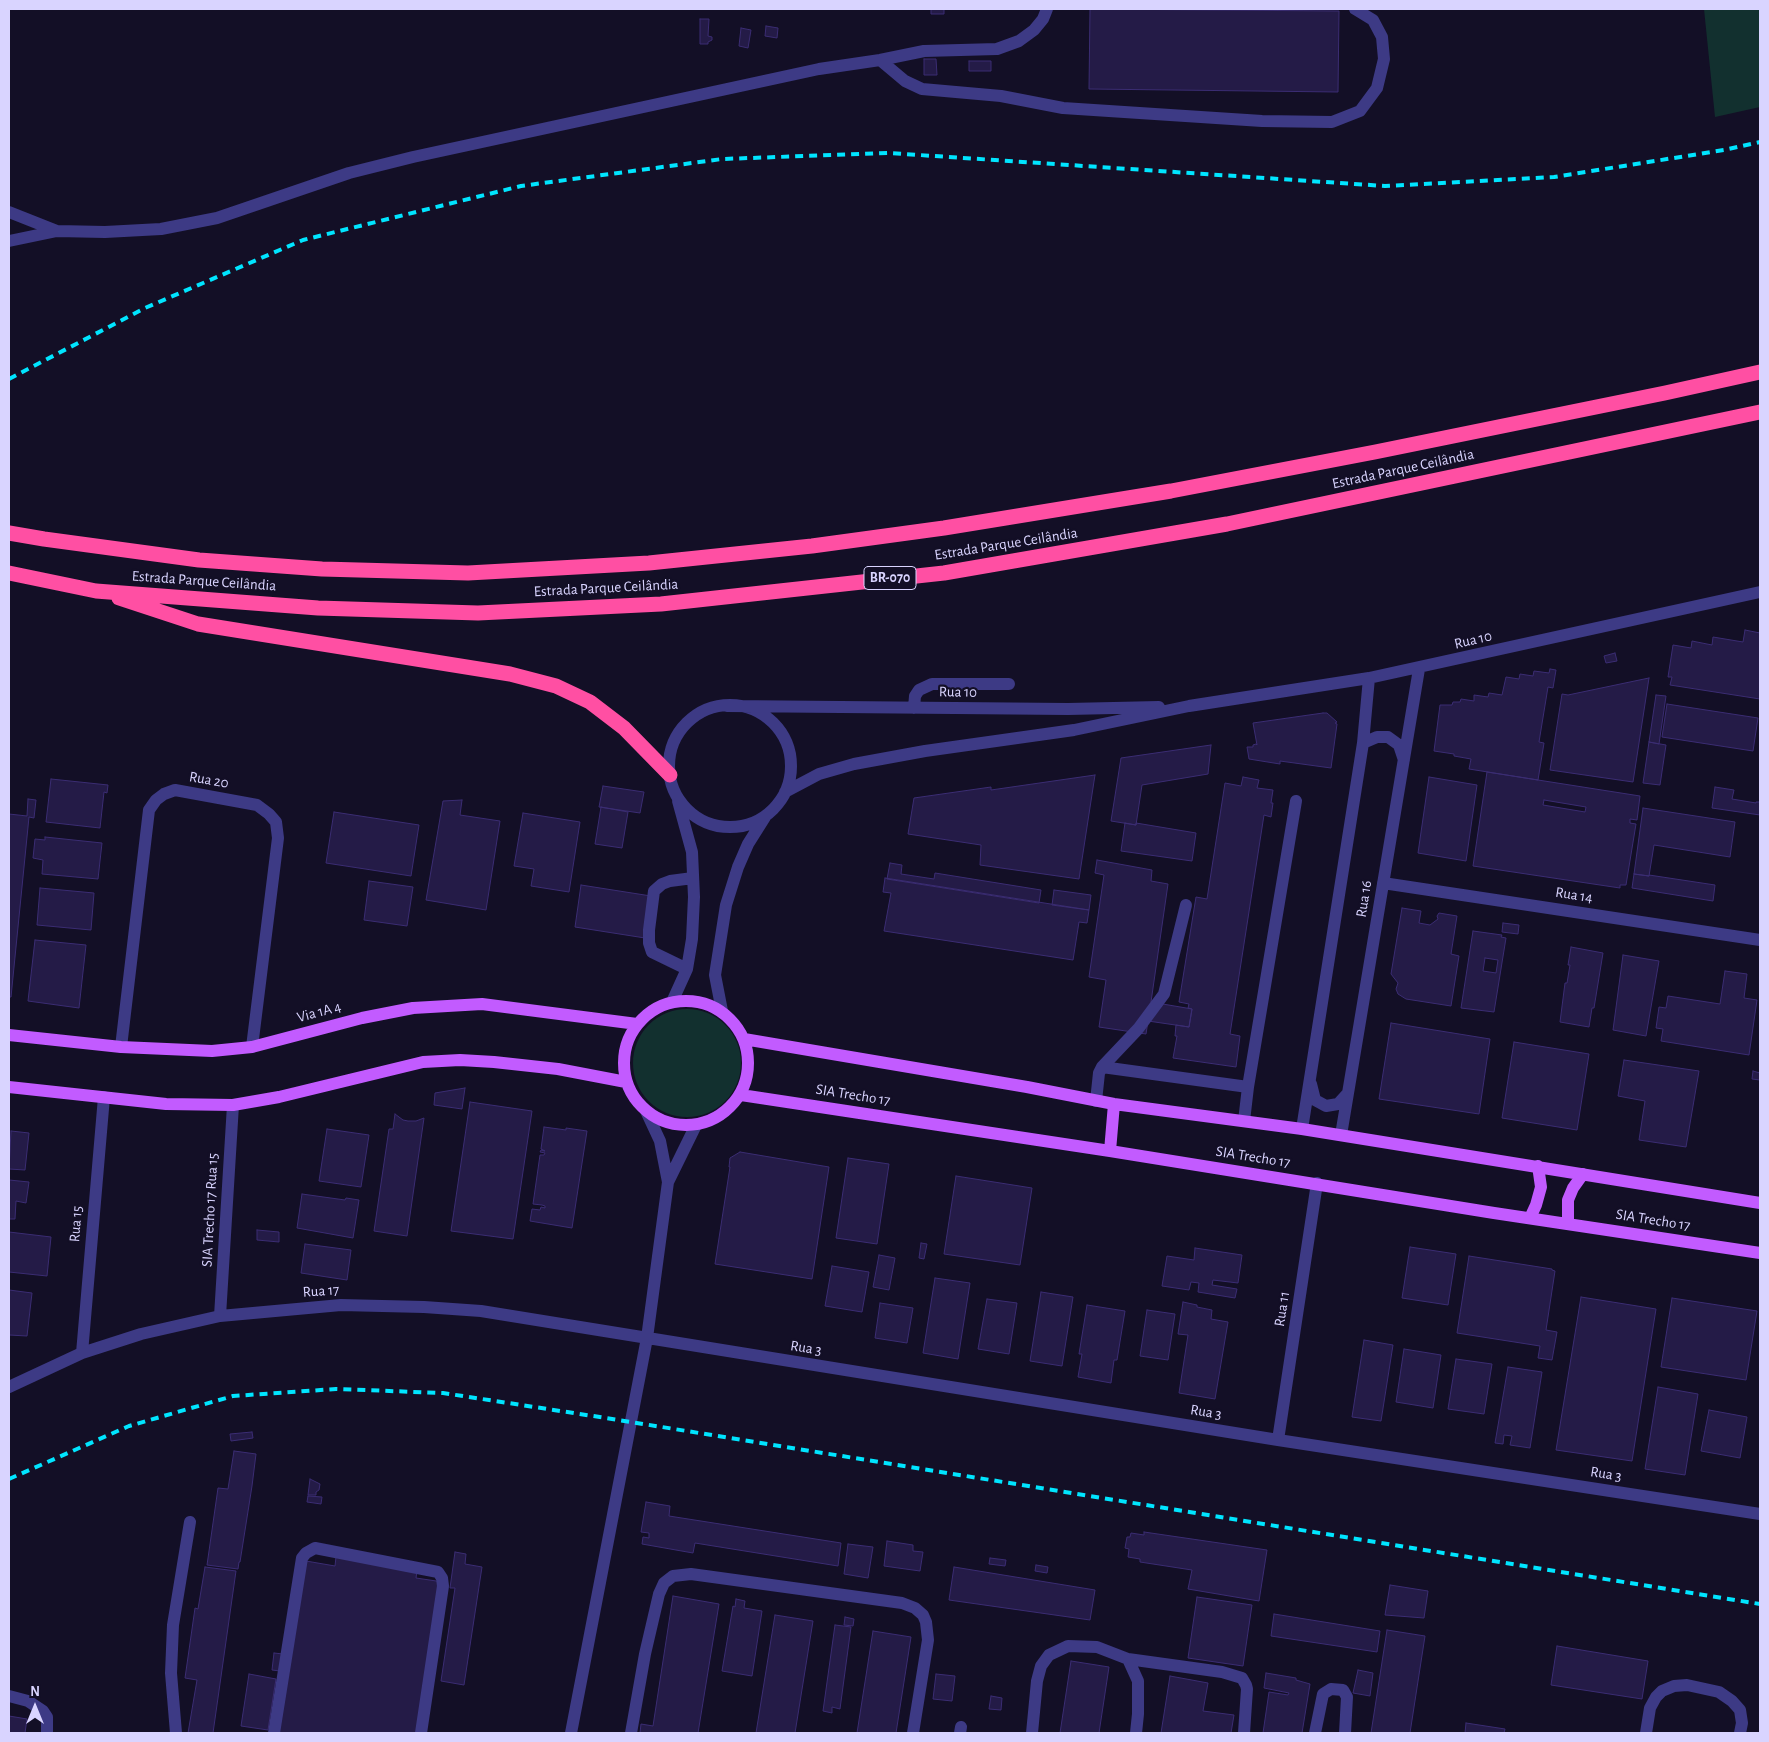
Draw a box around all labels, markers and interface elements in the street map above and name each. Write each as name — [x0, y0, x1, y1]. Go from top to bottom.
street label: Estrada Parque Ceilândia — [1330, 445, 1476, 493]
street label: Estrada Parque Ceilândia — [933, 524, 1079, 564]
road number: BR-070 — [864, 566, 916, 590]
street label: Estrada Parque Ceilândia — [131, 567, 277, 595]
street label: Estrada Parque Ceilândia — [533, 575, 679, 601]
street label: Rua 10 — [1452, 627, 1494, 653]
street label: Rua 10 — [939, 683, 977, 701]
street label: Rua 20 — [188, 768, 230, 792]
street label: Rua 16 — [1352, 879, 1376, 919]
street label: Rua 14 — [1554, 883, 1594, 907]
street label: Via 1A 4 — [295, 997, 343, 1027]
street label: SIA Trecho 17 — [814, 1080, 892, 1110]
street label: SIA Trecho 17 — [1214, 1142, 1292, 1172]
street label: SIA Trecho 17 Rua 15 — [198, 1153, 222, 1267]
street label: Rua 15 — [65, 1205, 87, 1243]
street label: SIA Trecho 17 — [1614, 1205, 1692, 1235]
street label: Rua 17 — [302, 1281, 340, 1301]
street label: Rua 11 — [1270, 1290, 1294, 1328]
street label: Rua 3 — [789, 1337, 823, 1359]
street label: Rua 3 — [1189, 1401, 1223, 1423]
street label: Rua 3 — [1589, 1463, 1623, 1485]
north arrow — [10, 1682, 60, 1732]
text: N — [30, 1685, 40, 1699]

